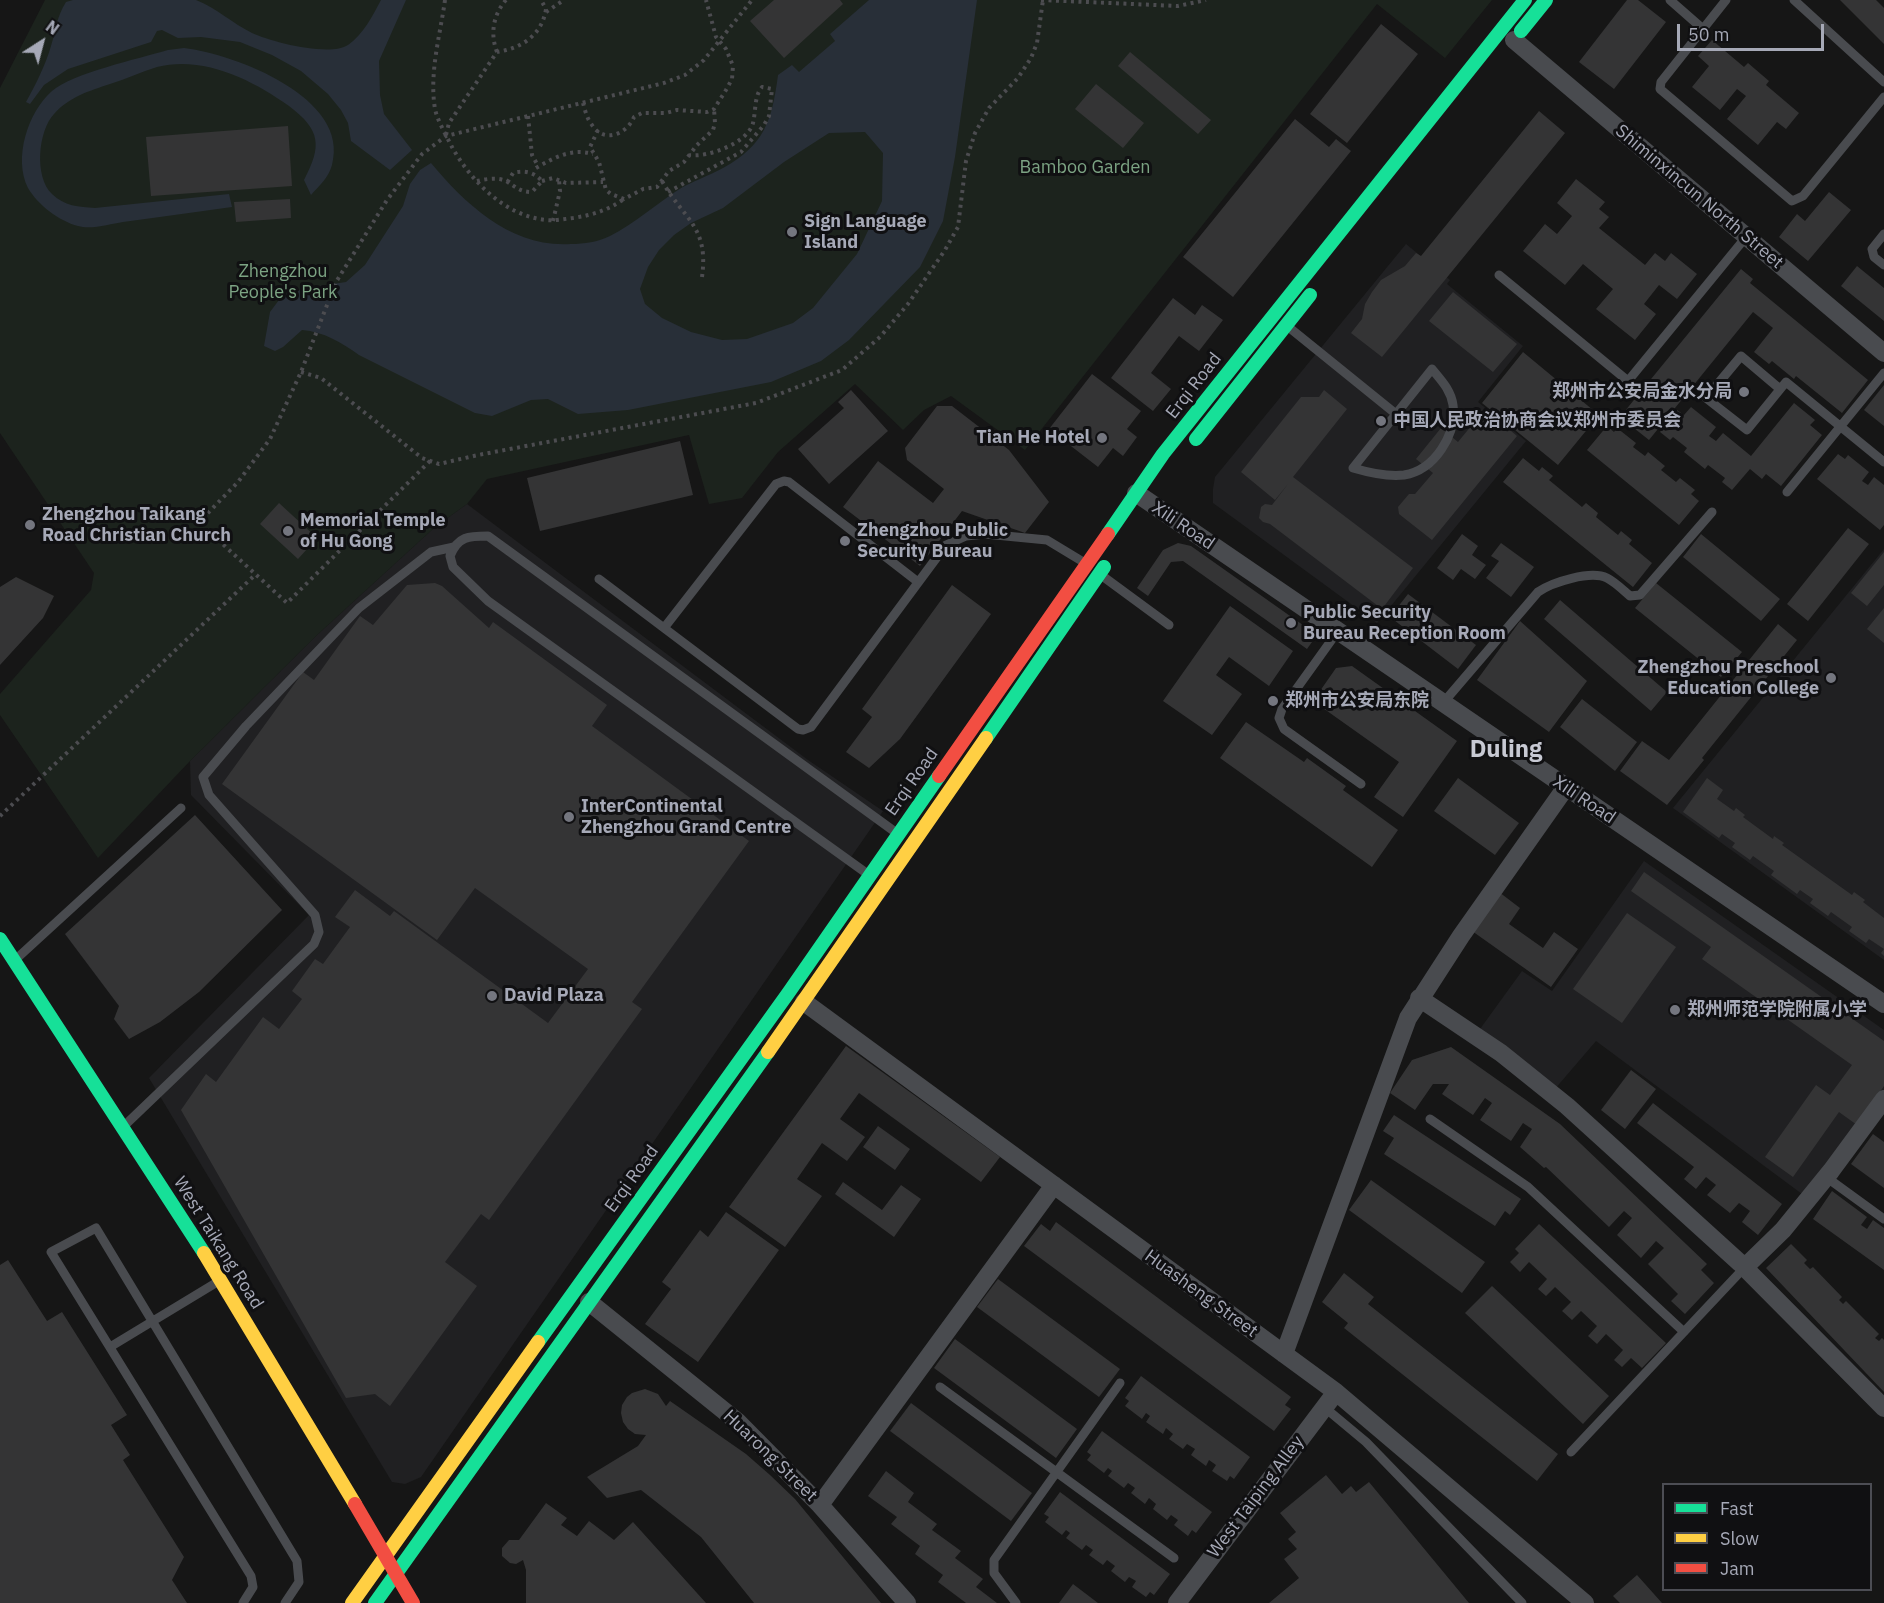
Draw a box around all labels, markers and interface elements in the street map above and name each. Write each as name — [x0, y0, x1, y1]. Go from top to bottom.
north arrow — [12, 12, 72, 72]
scale bar — [1680, 12, 1827, 50]
text: N — [42, 16, 63, 39]
text: 50 m — [1688, 23, 1730, 46]
street label: Shiminxincun North Street — [1611, 120, 1787, 274]
park label: Bamboo Garden — [1019, 157, 1151, 179]
place label: Sign Language Island — [804, 211, 927, 254]
marker: Sign Language Island — [785, 225, 799, 239]
park label: Zhengzhou People's Park — [228, 261, 338, 304]
street label: Erqi Road — [1162, 349, 1226, 423]
place label: 郑州市公安局金水分局 — [1552, 381, 1732, 403]
marker: 郑州市公安局金水分局 — [1737, 385, 1751, 399]
place label: 中国人民政治协商会议郑州市委员会 — [1393, 410, 1681, 432]
marker: 中国人民政治协商会议郑州市委员会 — [1374, 414, 1388, 428]
place label: Tian He Hotel — [976, 427, 1090, 449]
marker: Tian He Hotel — [1095, 431, 1109, 445]
street label: Xili Road — [1148, 497, 1218, 555]
place label: Zhengzhou Taikang Road Christian Church — [42, 504, 231, 546]
place label: Memorial Temple of Hu Gong — [300, 510, 446, 552]
marker: Zhengzhou Taikang Road Christian Church — [23, 518, 37, 532]
place label: Zhengzhou Public Security Bureau — [857, 520, 1008, 562]
marker: Memorial Temple of Hu Gong — [281, 524, 295, 538]
marker: Zhengzhou Public Security Bureau — [838, 534, 852, 548]
place label: Public Security Bureau Reception Room — [1303, 602, 1506, 644]
marker: Public Security Bureau Reception Room — [1284, 616, 1298, 630]
place label: Zhengzhou Preschool Education College — [1638, 657, 1819, 700]
marker: Zhengzhou Preschool Education College — [1824, 671, 1838, 685]
place label: 郑州市公安局东院 — [1285, 690, 1429, 712]
marker: 郑州市公安局东院 — [1266, 694, 1280, 708]
district label: Duling — [1470, 736, 1542, 764]
street label: Erqi Road — [881, 744, 943, 820]
street label: Xili Road — [1549, 771, 1619, 829]
place label: InterContinental Zhengzhou Grand Centre — [581, 796, 791, 838]
marker: InterContinental Zhengzhou Grand Centre — [562, 810, 576, 824]
place label: David Plaza — [504, 985, 604, 1007]
marker: David Plaza — [485, 989, 499, 1003]
place label: 郑州师范学院附属小学 — [1687, 999, 1867, 1021]
marker: 郑州师范学院附属小学 — [1668, 1003, 1682, 1017]
street label: Erqi Road — [600, 1141, 664, 1217]
street label: West Taikang Road — [168, 1173, 268, 1313]
street label: Huasheng Street — [1140, 1246, 1262, 1342]
street label: Huarong Street — [718, 1406, 822, 1506]
street label: West Taiping Alley — [1203, 1432, 1309, 1562]
legend — [1662, 1483, 1872, 1591]
text: Fast — [1720, 1497, 1754, 1520]
text: Slow — [1720, 1527, 1759, 1550]
text: Jam — [1720, 1557, 1755, 1580]

